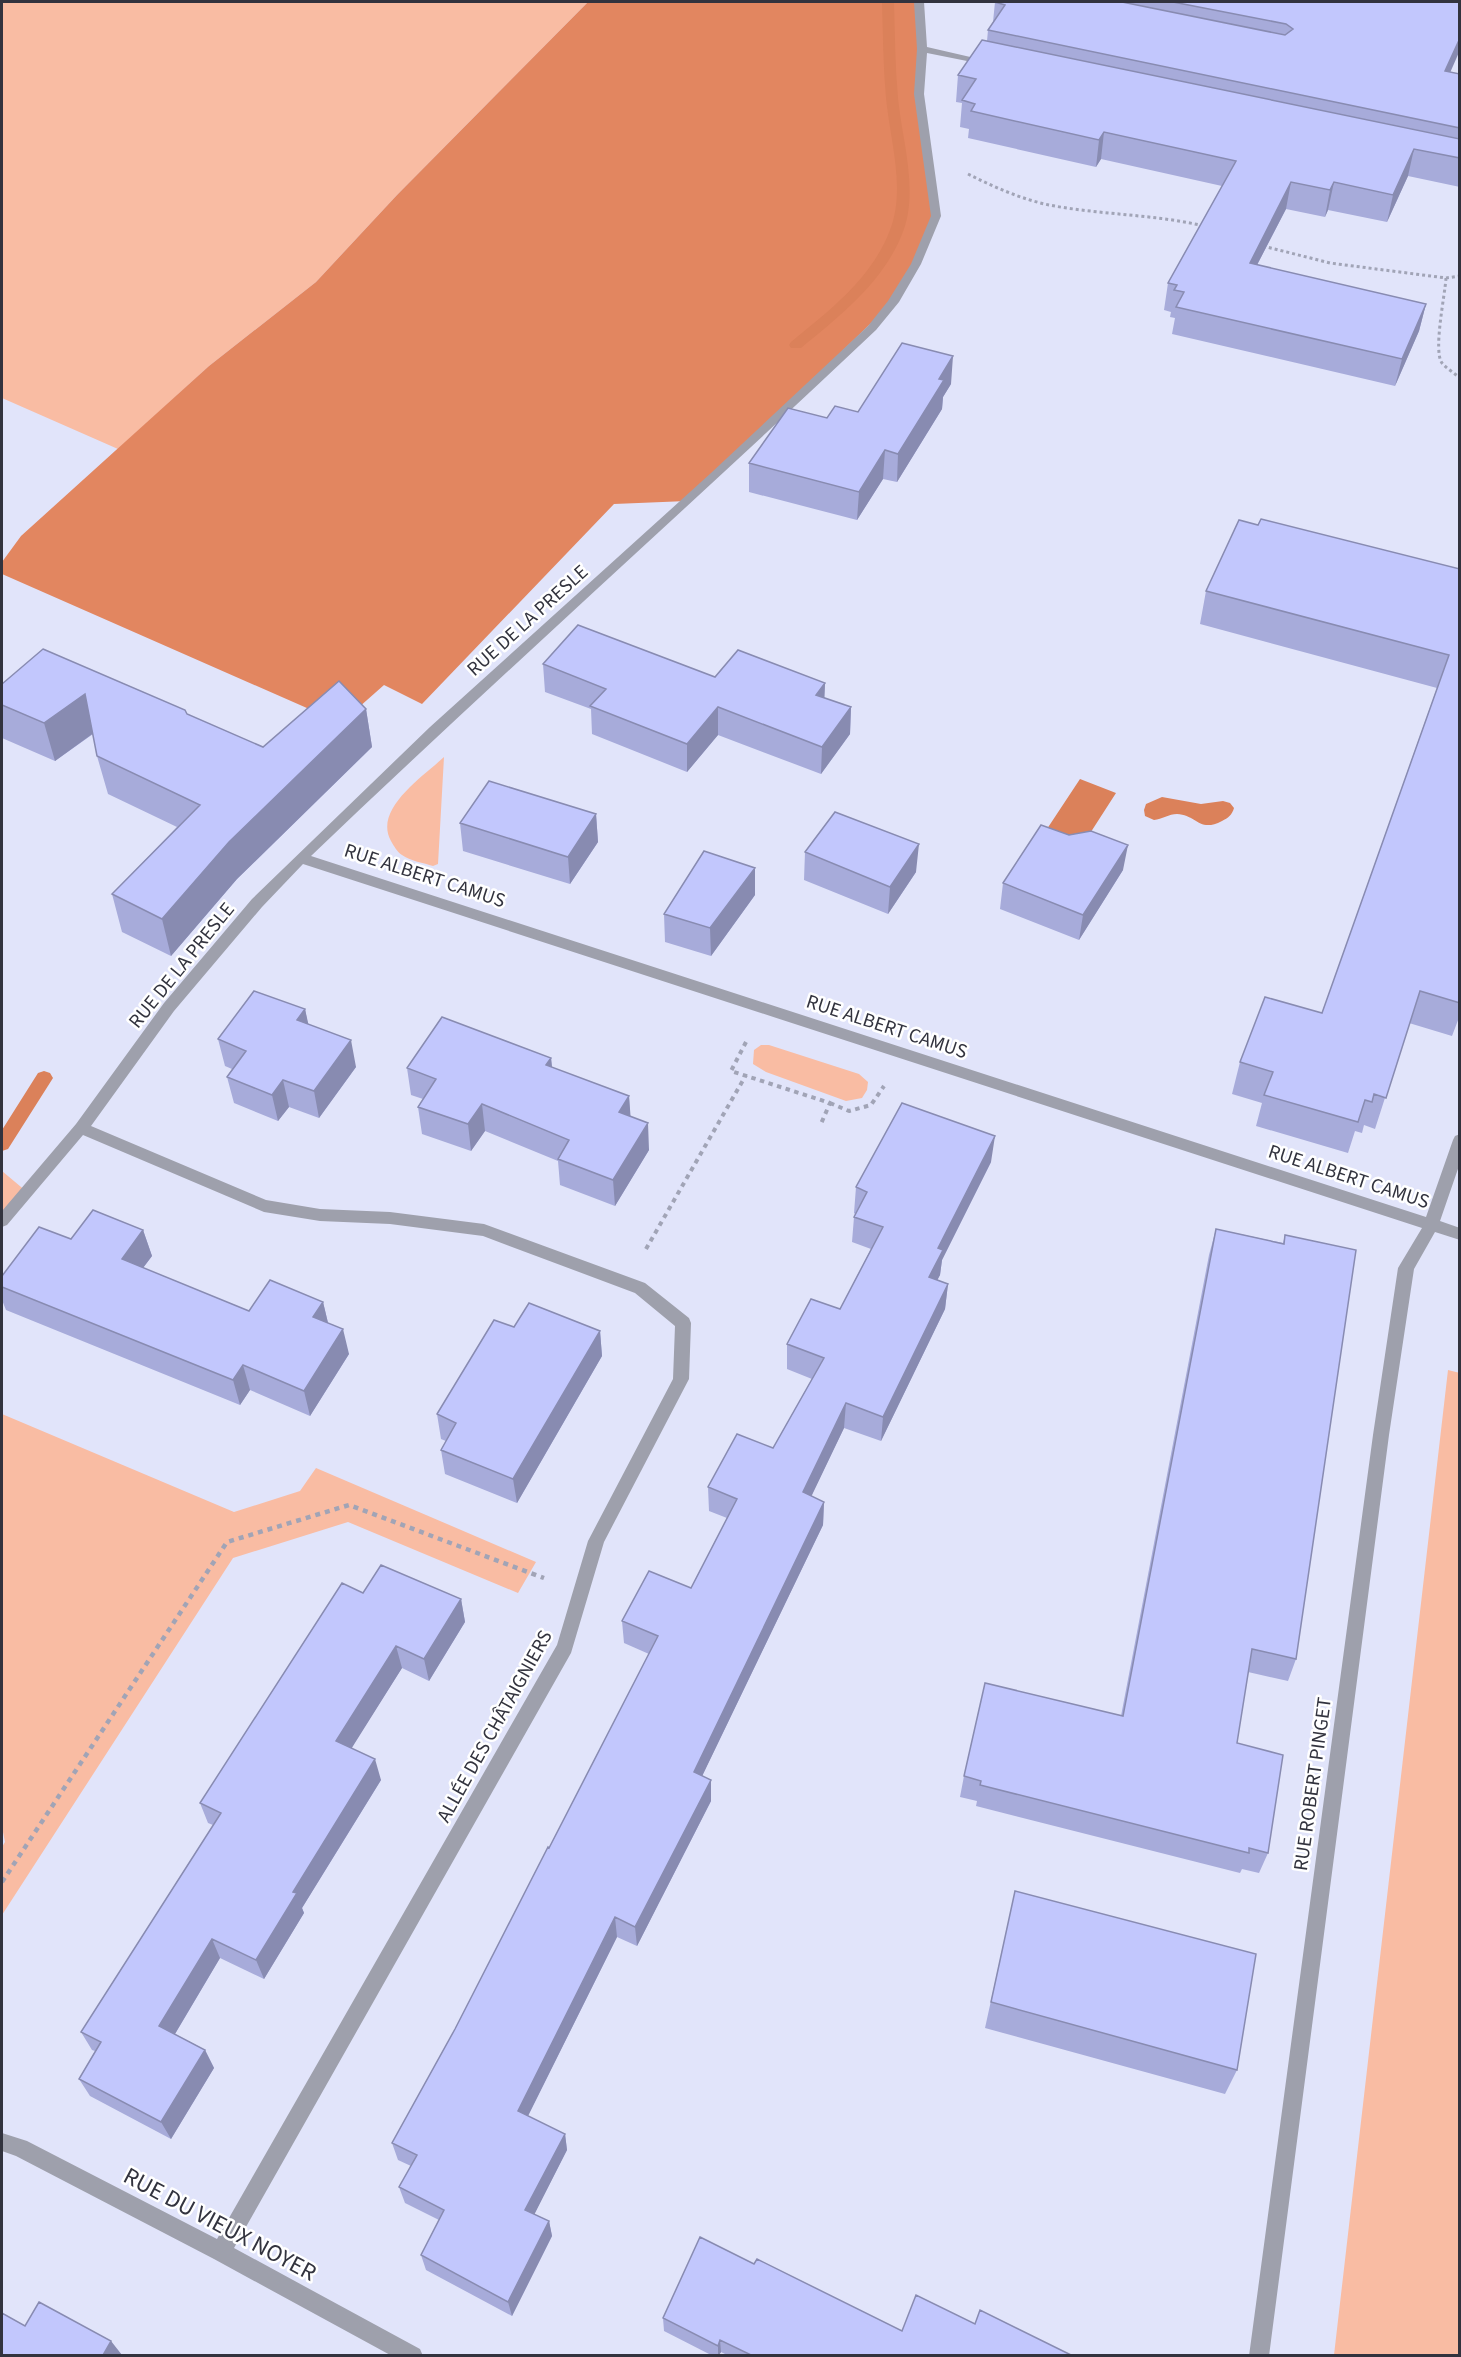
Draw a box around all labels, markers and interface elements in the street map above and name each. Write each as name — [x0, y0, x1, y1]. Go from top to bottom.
street label: RUE DE LA PRESLE — [461, 559, 594, 683]
street label: RUE ALBERT CAMUS — [341, 837, 509, 915]
street label: RUE DE LA PRESLE — [122, 897, 241, 1034]
street label: RUE ALBERT CAMUS — [803, 988, 971, 1066]
street label: RUE ALBERT CAMUS — [1265, 1138, 1433, 1216]
street label: ALLÉE DES CHÂTAIGNIERS — [430, 1625, 559, 1828]
street label: RUE ROBERT PINGET — [1287, 1695, 1339, 1873]
street label: RUE DU VIEUX NOYER — [117, 2159, 323, 2290]

